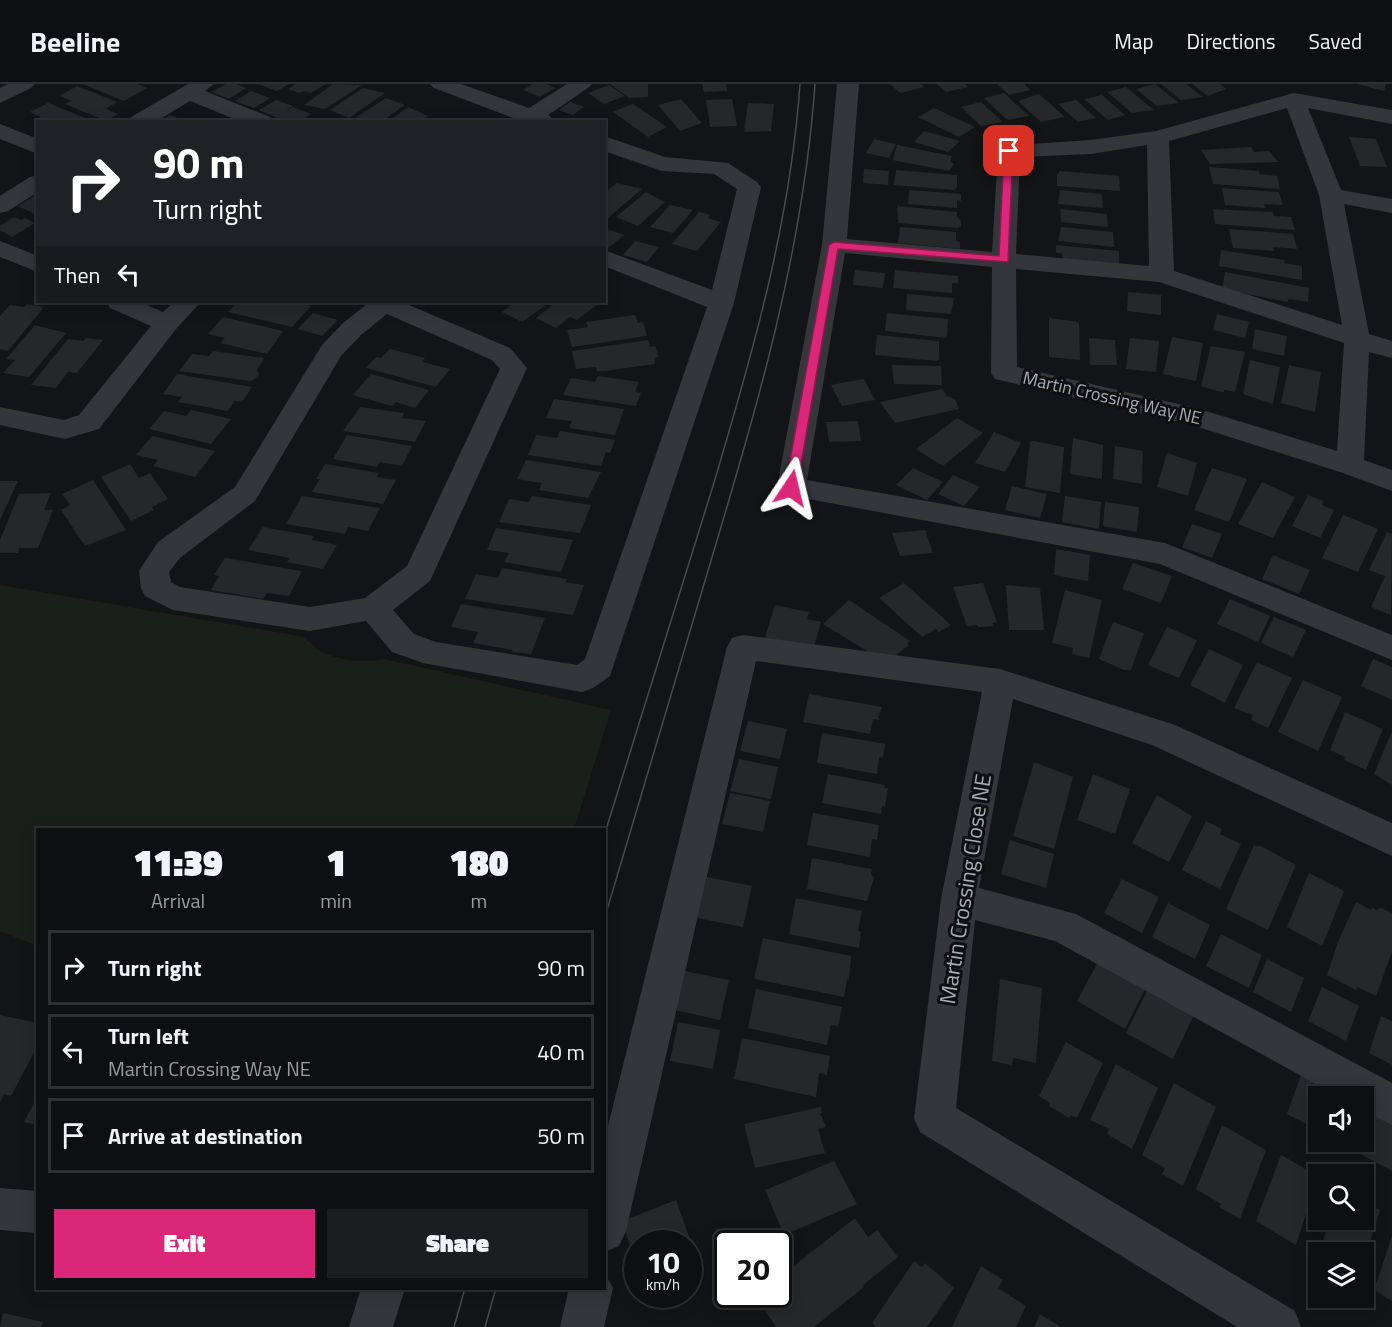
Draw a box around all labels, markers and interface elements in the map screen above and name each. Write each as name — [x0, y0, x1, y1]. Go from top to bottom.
text: Beeline — [30, 20, 120, 63]
text: Map — [1114, 25, 1154, 57]
text: Directions — [1187, 25, 1276, 57]
text: Saved — [1309, 25, 1362, 57]
pin — [983, 125, 1034, 176]
text: 90 m — [153, 130, 245, 194]
icon: arrive — [992, 134, 1025, 167]
icon: right — [54, 144, 132, 222]
text: Turn right — [153, 188, 262, 229]
text: Then — [54, 258, 100, 292]
icon: left — [112, 258, 145, 291]
street label: Martin Crossing Way NE — [1020, 364, 1204, 431]
position arrow — [759, 456, 823, 520]
street label: Martin Crossing Close NE — [930, 772, 1000, 1006]
text: 11:39 — [133, 835, 223, 890]
text: 1 — [326, 835, 346, 890]
text: 180 — [449, 835, 509, 890]
text: Arrival — [151, 885, 205, 916]
text: min — [320, 885, 352, 916]
text: m — [471, 885, 487, 916]
icon: right — [57, 951, 90, 984]
text: Turn right — [108, 951, 202, 985]
text: 90 m — [537, 951, 585, 985]
text: Turn left — [108, 1019, 189, 1053]
icon: left — [57, 1035, 90, 1068]
text: 40 m — [537, 1035, 585, 1069]
text: Martin Crossing Way NE — [108, 1053, 311, 1084]
map controls — [1308, 1086, 1374, 1308]
button: sound — [1308, 1086, 1374, 1152]
icon: arrive — [57, 1119, 90, 1152]
text: Arrive at destination — [108, 1119, 303, 1153]
text: 50 m — [537, 1119, 585, 1153]
button: search — [1308, 1164, 1374, 1230]
button: Exit — [54, 1209, 315, 1278]
button: Share — [327, 1209, 588, 1278]
speed limit sign: 20 — [714, 1230, 792, 1308]
text: 10 — [646, 1239, 680, 1285]
button: layers — [1308, 1242, 1374, 1308]
text: km/h — [646, 1273, 680, 1296]

